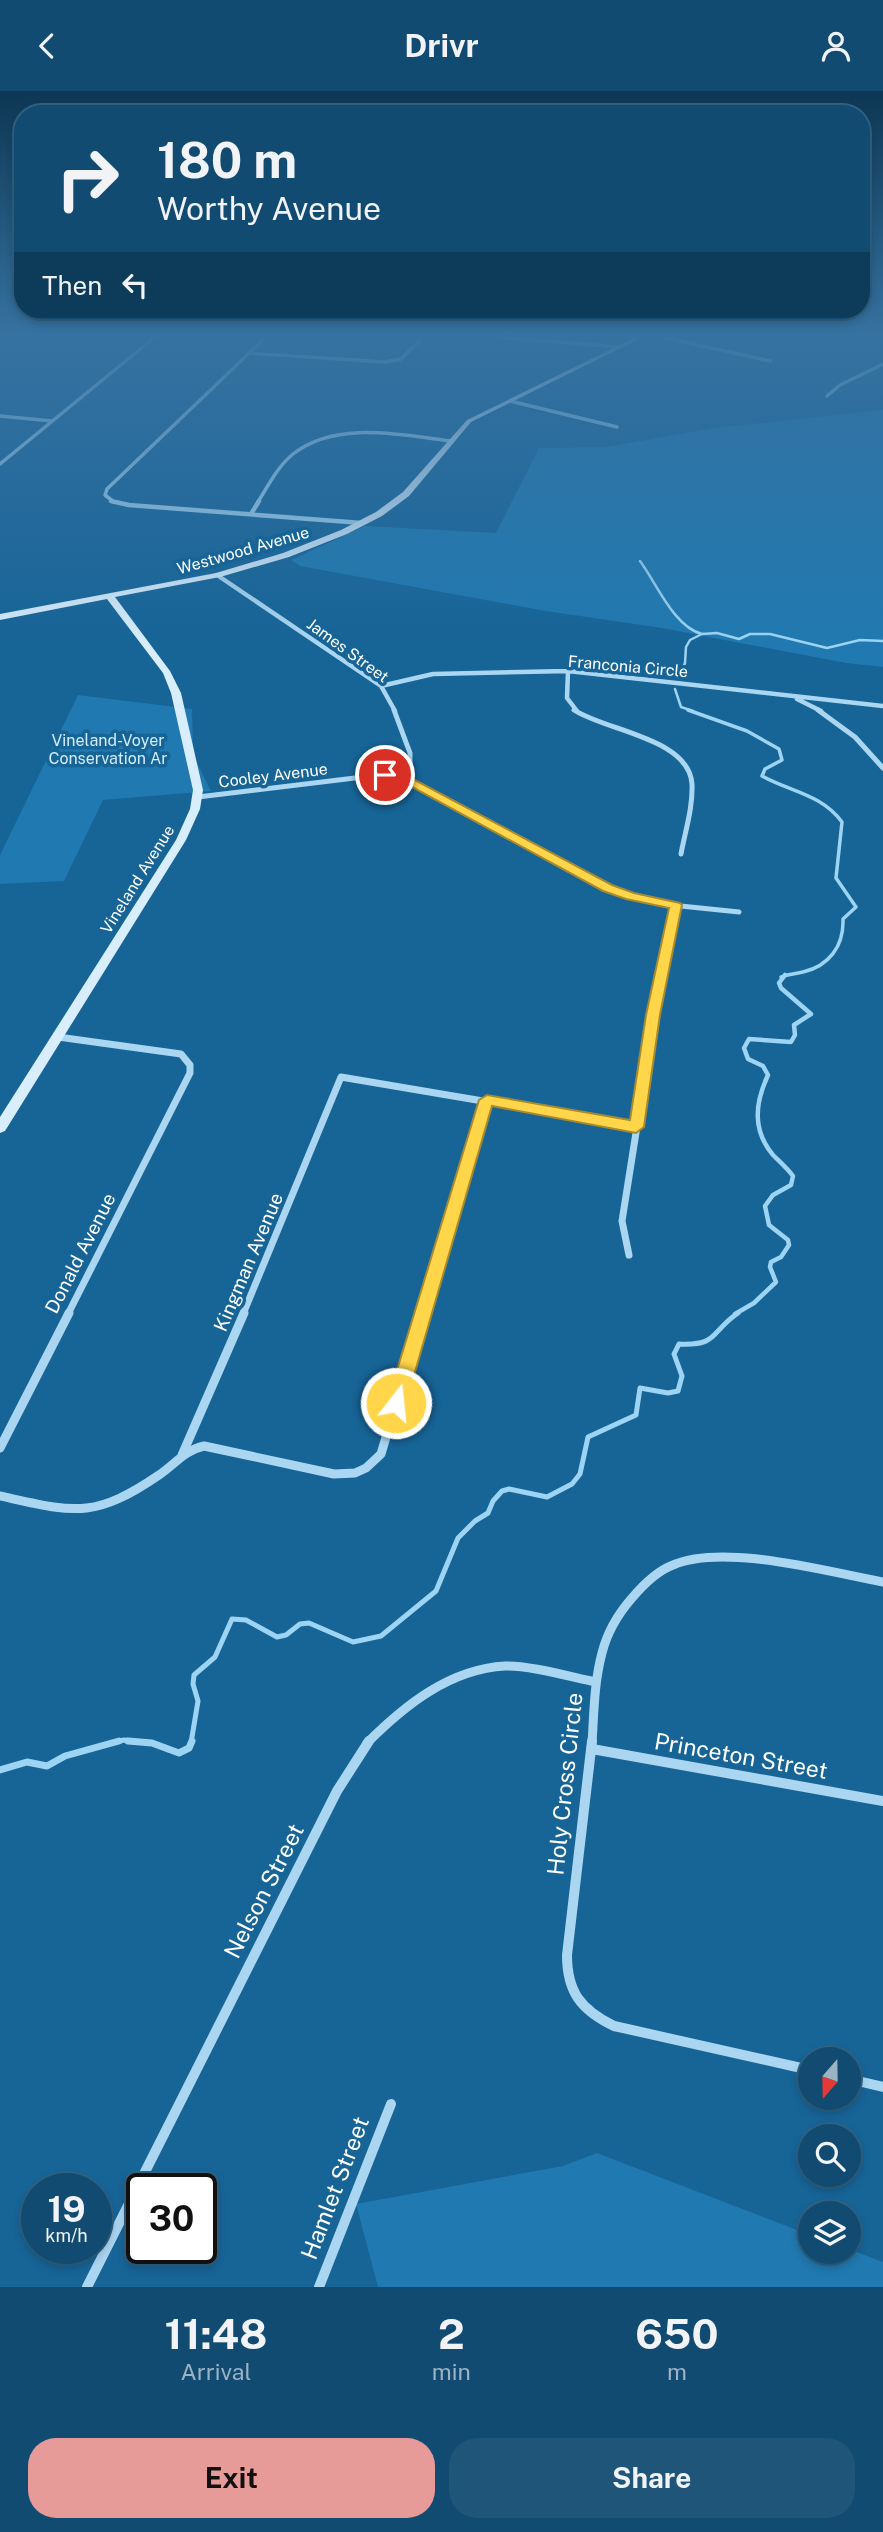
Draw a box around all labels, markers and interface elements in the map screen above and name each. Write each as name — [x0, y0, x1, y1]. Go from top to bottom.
icon: back — [28, 27, 66, 65]
text: Drivr — [404, 27, 479, 64]
icon: person — [817, 27, 855, 65]
text: 180 m — [157, 131, 297, 189]
icon: right — [42, 133, 133, 224]
text: Worthy Avenue — [157, 190, 381, 227]
icon: left — [116, 266, 154, 304]
text: Then — [42, 270, 102, 301]
street label: Westwood Avenue — [175, 523, 311, 578]
street label: James Street — [303, 614, 392, 686]
street label: Franconia Circle — [567, 652, 689, 681]
park label: Vineland-Voyer Conservation Ar — [48, 731, 168, 768]
pin — [355, 745, 415, 805]
icon: arrive — [366, 756, 404, 794]
street label: Cooley Avenue — [217, 759, 329, 792]
street label: Vineland Avenue — [96, 821, 178, 937]
street label: Donald Avenue — [40, 1189, 120, 1317]
street label: Kingman Avenue — [209, 1189, 287, 1335]
position arrow — [359, 1366, 433, 1440]
street label: Holy Cross Circle — [541, 1691, 588, 1877]
street label: Princeton Street — [652, 1727, 830, 1784]
street label: Nelson Street — [218, 1819, 309, 1963]
north arrow — [798, 2047, 861, 2111]
map controls — [798, 2047, 861, 2264]
street label: Hamlet Street — [295, 2113, 374, 2263]
button: search — [798, 2124, 861, 2187]
speed limit sign: 30 — [126, 2173, 217, 2264]
text: 19 — [47, 2189, 86, 2230]
button: layers — [798, 2201, 861, 2264]
text: km/h — [45, 2225, 88, 2246]
text: 11:48 — [164, 2309, 267, 2358]
text: 2 — [438, 2309, 465, 2358]
text: 650 — [635, 2309, 719, 2358]
text: Arrival — [180, 2358, 251, 2385]
text: min — [432, 2358, 471, 2385]
text: m — [667, 2358, 687, 2385]
button: Exit — [28, 2438, 435, 2518]
button: Share — [449, 2438, 855, 2518]

